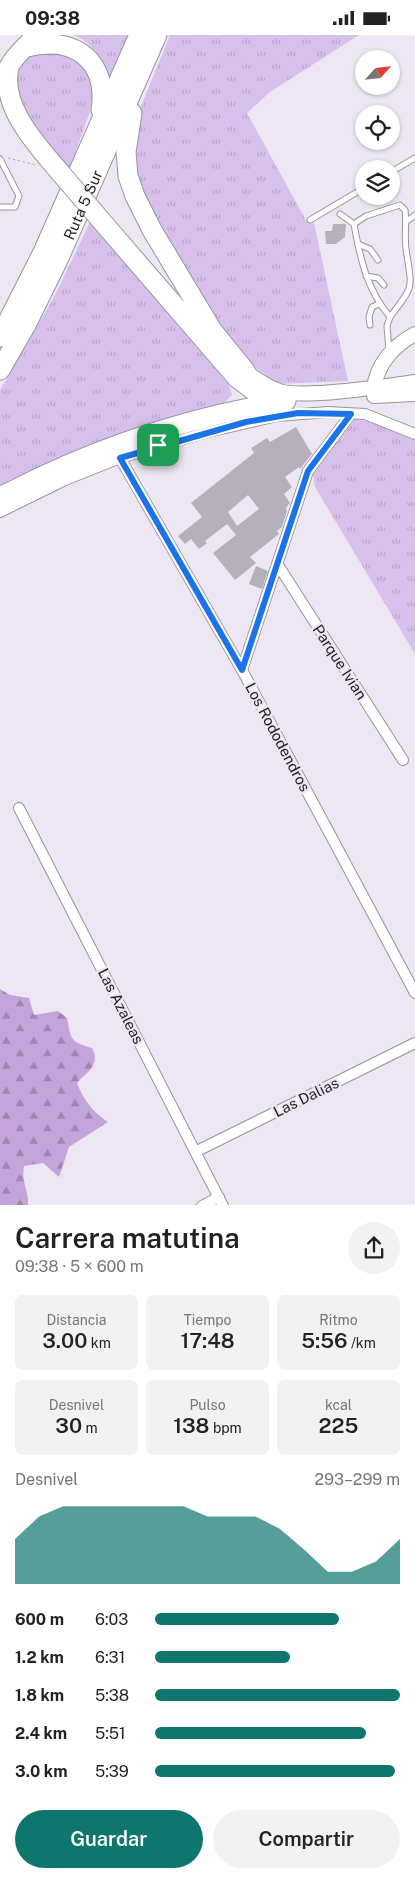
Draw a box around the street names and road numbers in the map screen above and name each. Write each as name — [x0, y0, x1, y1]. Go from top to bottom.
street label: Ruta 5 Sur — [60, 167, 105, 242]
street label: Parque Ivian — [310, 621, 370, 703]
street label: Los Rododendros — [242, 680, 314, 794]
street label: Las Azaleas — [95, 965, 147, 1047]
street label: Las Dalias — [271, 1074, 341, 1120]

